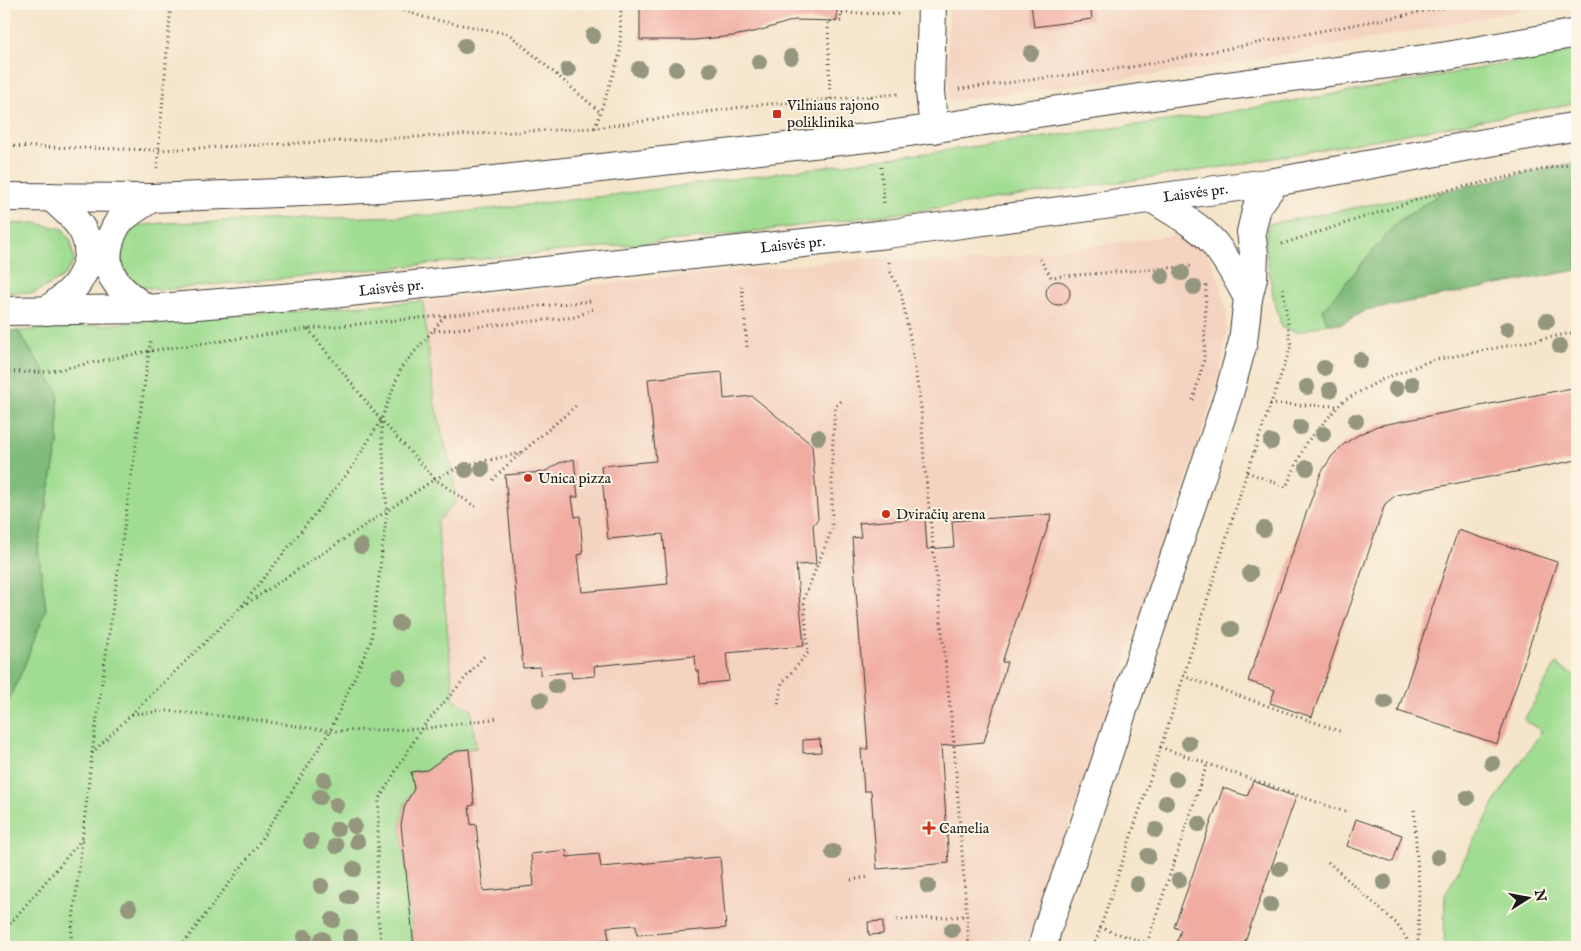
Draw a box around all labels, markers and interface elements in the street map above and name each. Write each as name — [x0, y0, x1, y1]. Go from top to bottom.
place label: Vilniaus rajono poliklinika — [786, 96, 879, 132]
marker: Vilniaus rajono poliklinika — [771, 108, 783, 120]
street label: Laisvės pr. — [1162, 179, 1229, 206]
street label: Laisvės pr. — [759, 231, 826, 257]
street label: Laisvės pr. — [358, 275, 424, 300]
place label: Unica pizza — [538, 469, 611, 488]
marker: Unica pizza — [522, 472, 534, 484]
place label: Dviračių arena — [896, 505, 986, 524]
marker: Dviračių arena — [880, 508, 892, 520]
place label: Camelia — [939, 819, 990, 838]
marker: Camelia — [923, 822, 935, 834]
north arrow — [1504, 874, 1554, 924]
text: N — [1530, 887, 1550, 903]

